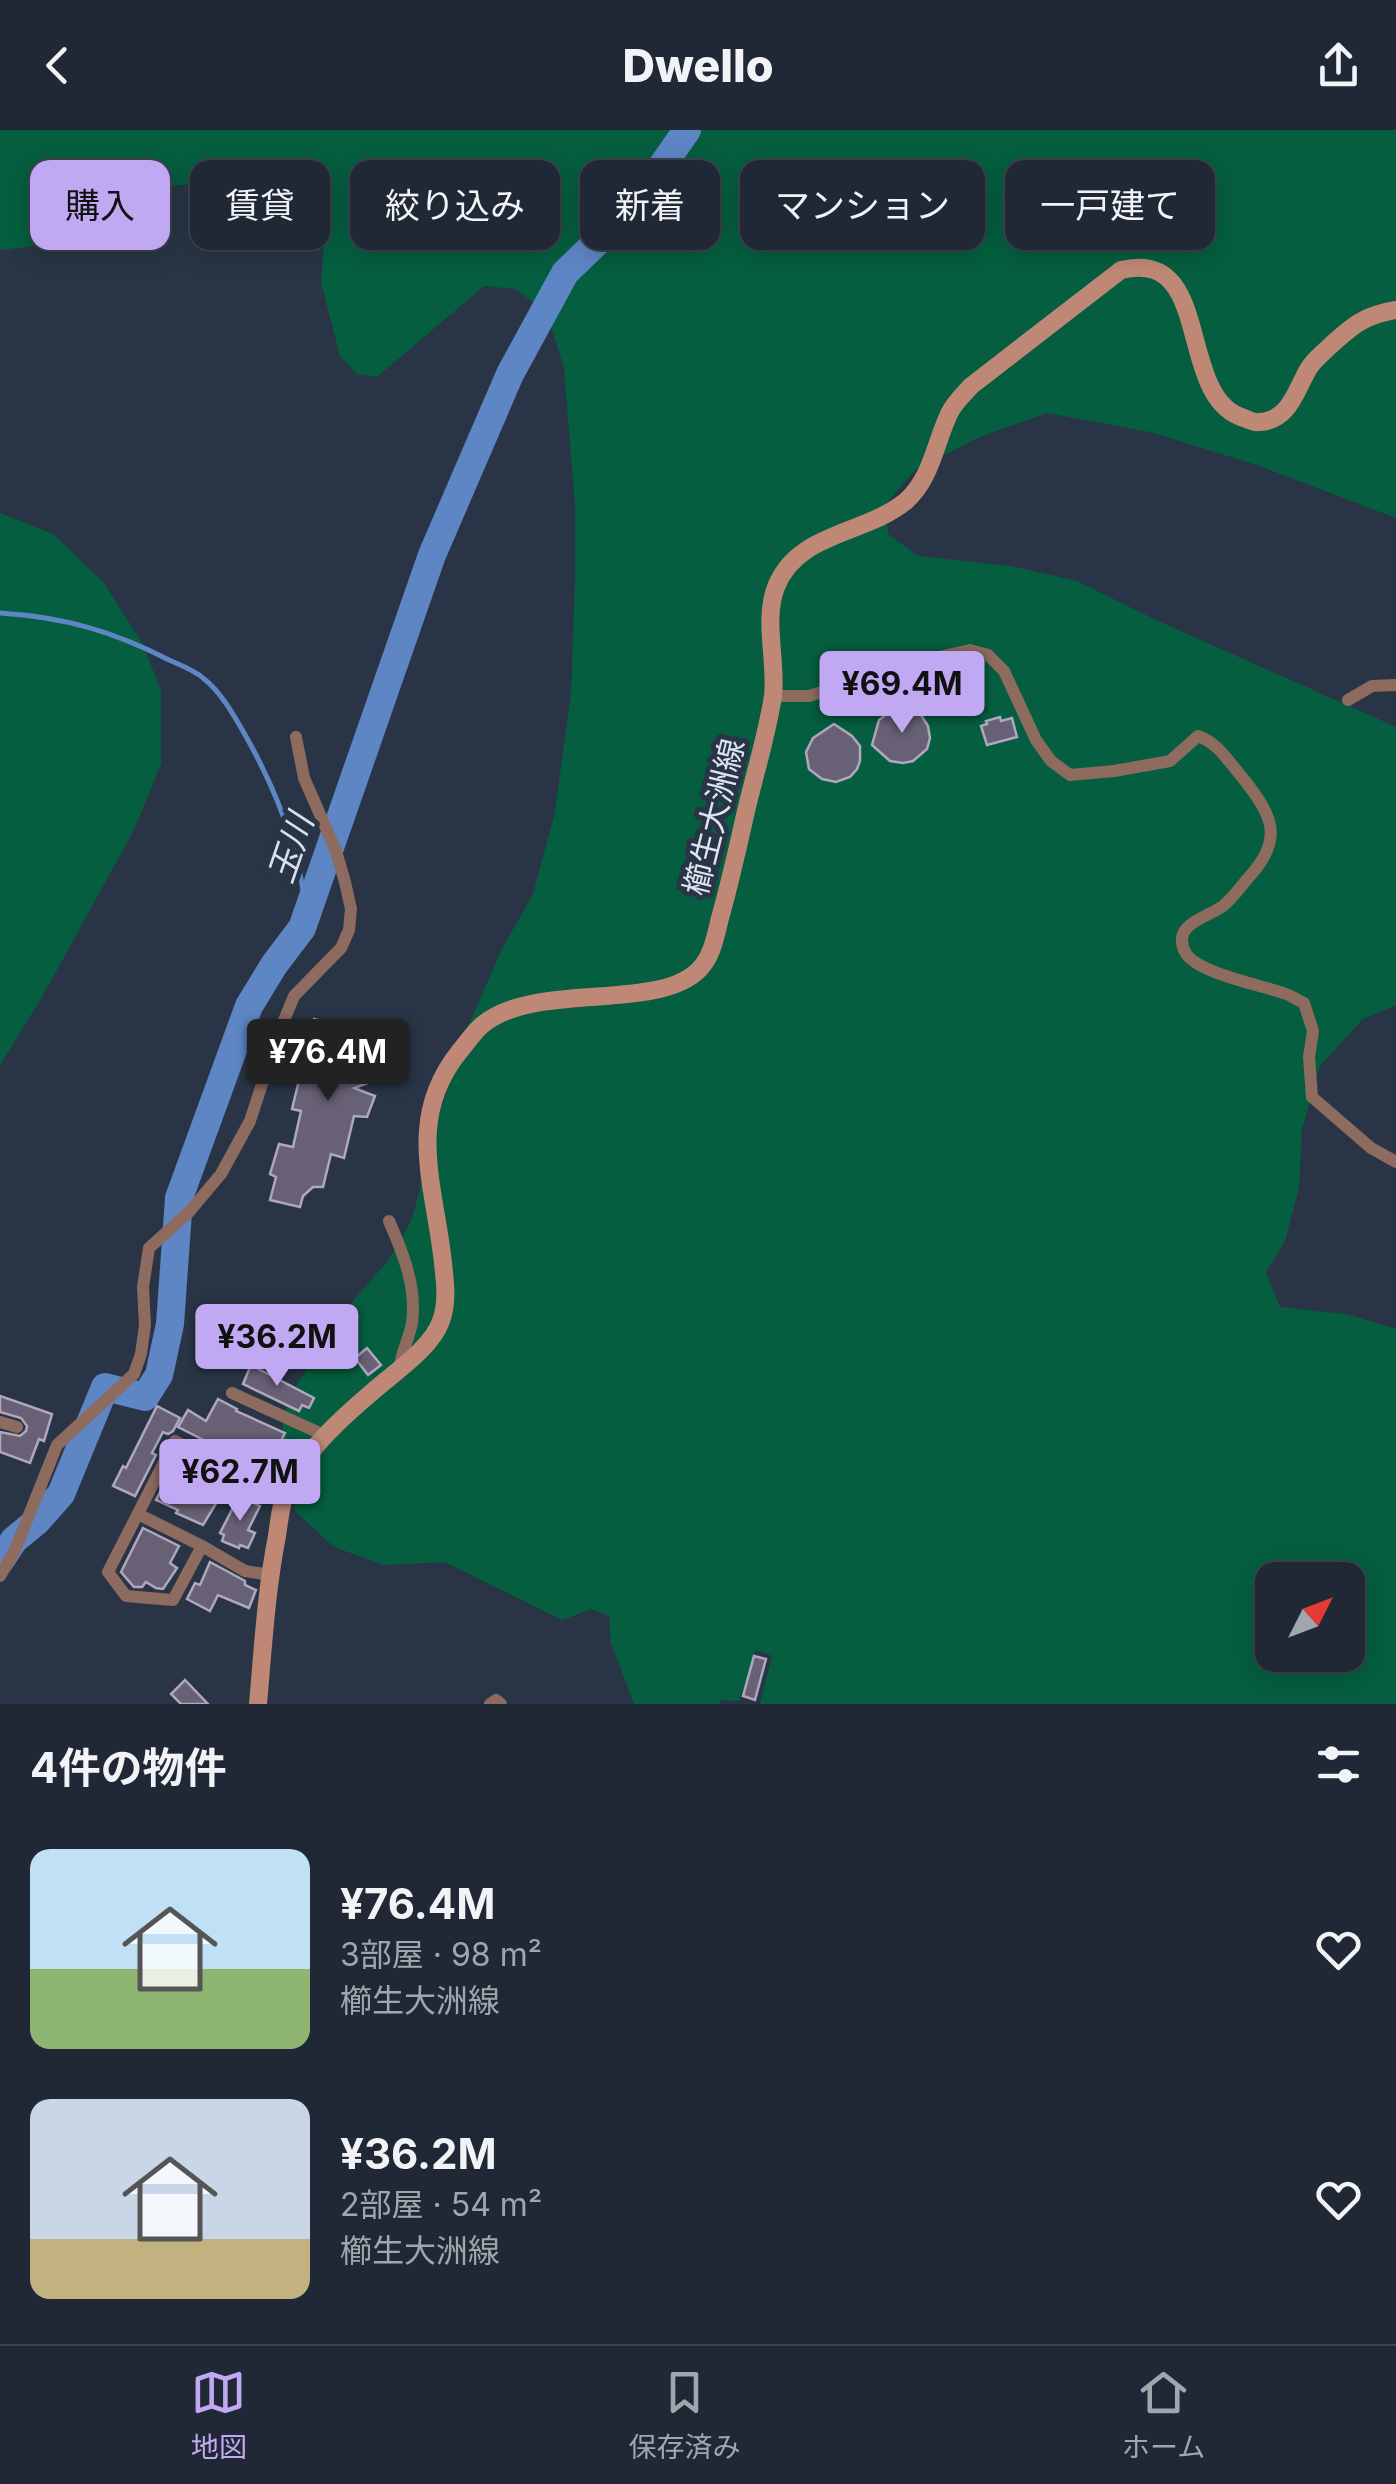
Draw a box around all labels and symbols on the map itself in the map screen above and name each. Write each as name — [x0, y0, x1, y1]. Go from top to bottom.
pin: ¥69.4M — [821, 651, 983, 736]
street label: 櫛生大洲線 — [676, 735, 752, 899]
water label: 玉川 — [259, 804, 323, 888]
pin: ¥76.4M — [247, 1019, 409, 1104]
pin: ¥36.2M — [196, 1304, 358, 1389]
pin: ¥62.7M — [159, 1439, 321, 1524]
north arrow — [1255, 1562, 1365, 1672]

